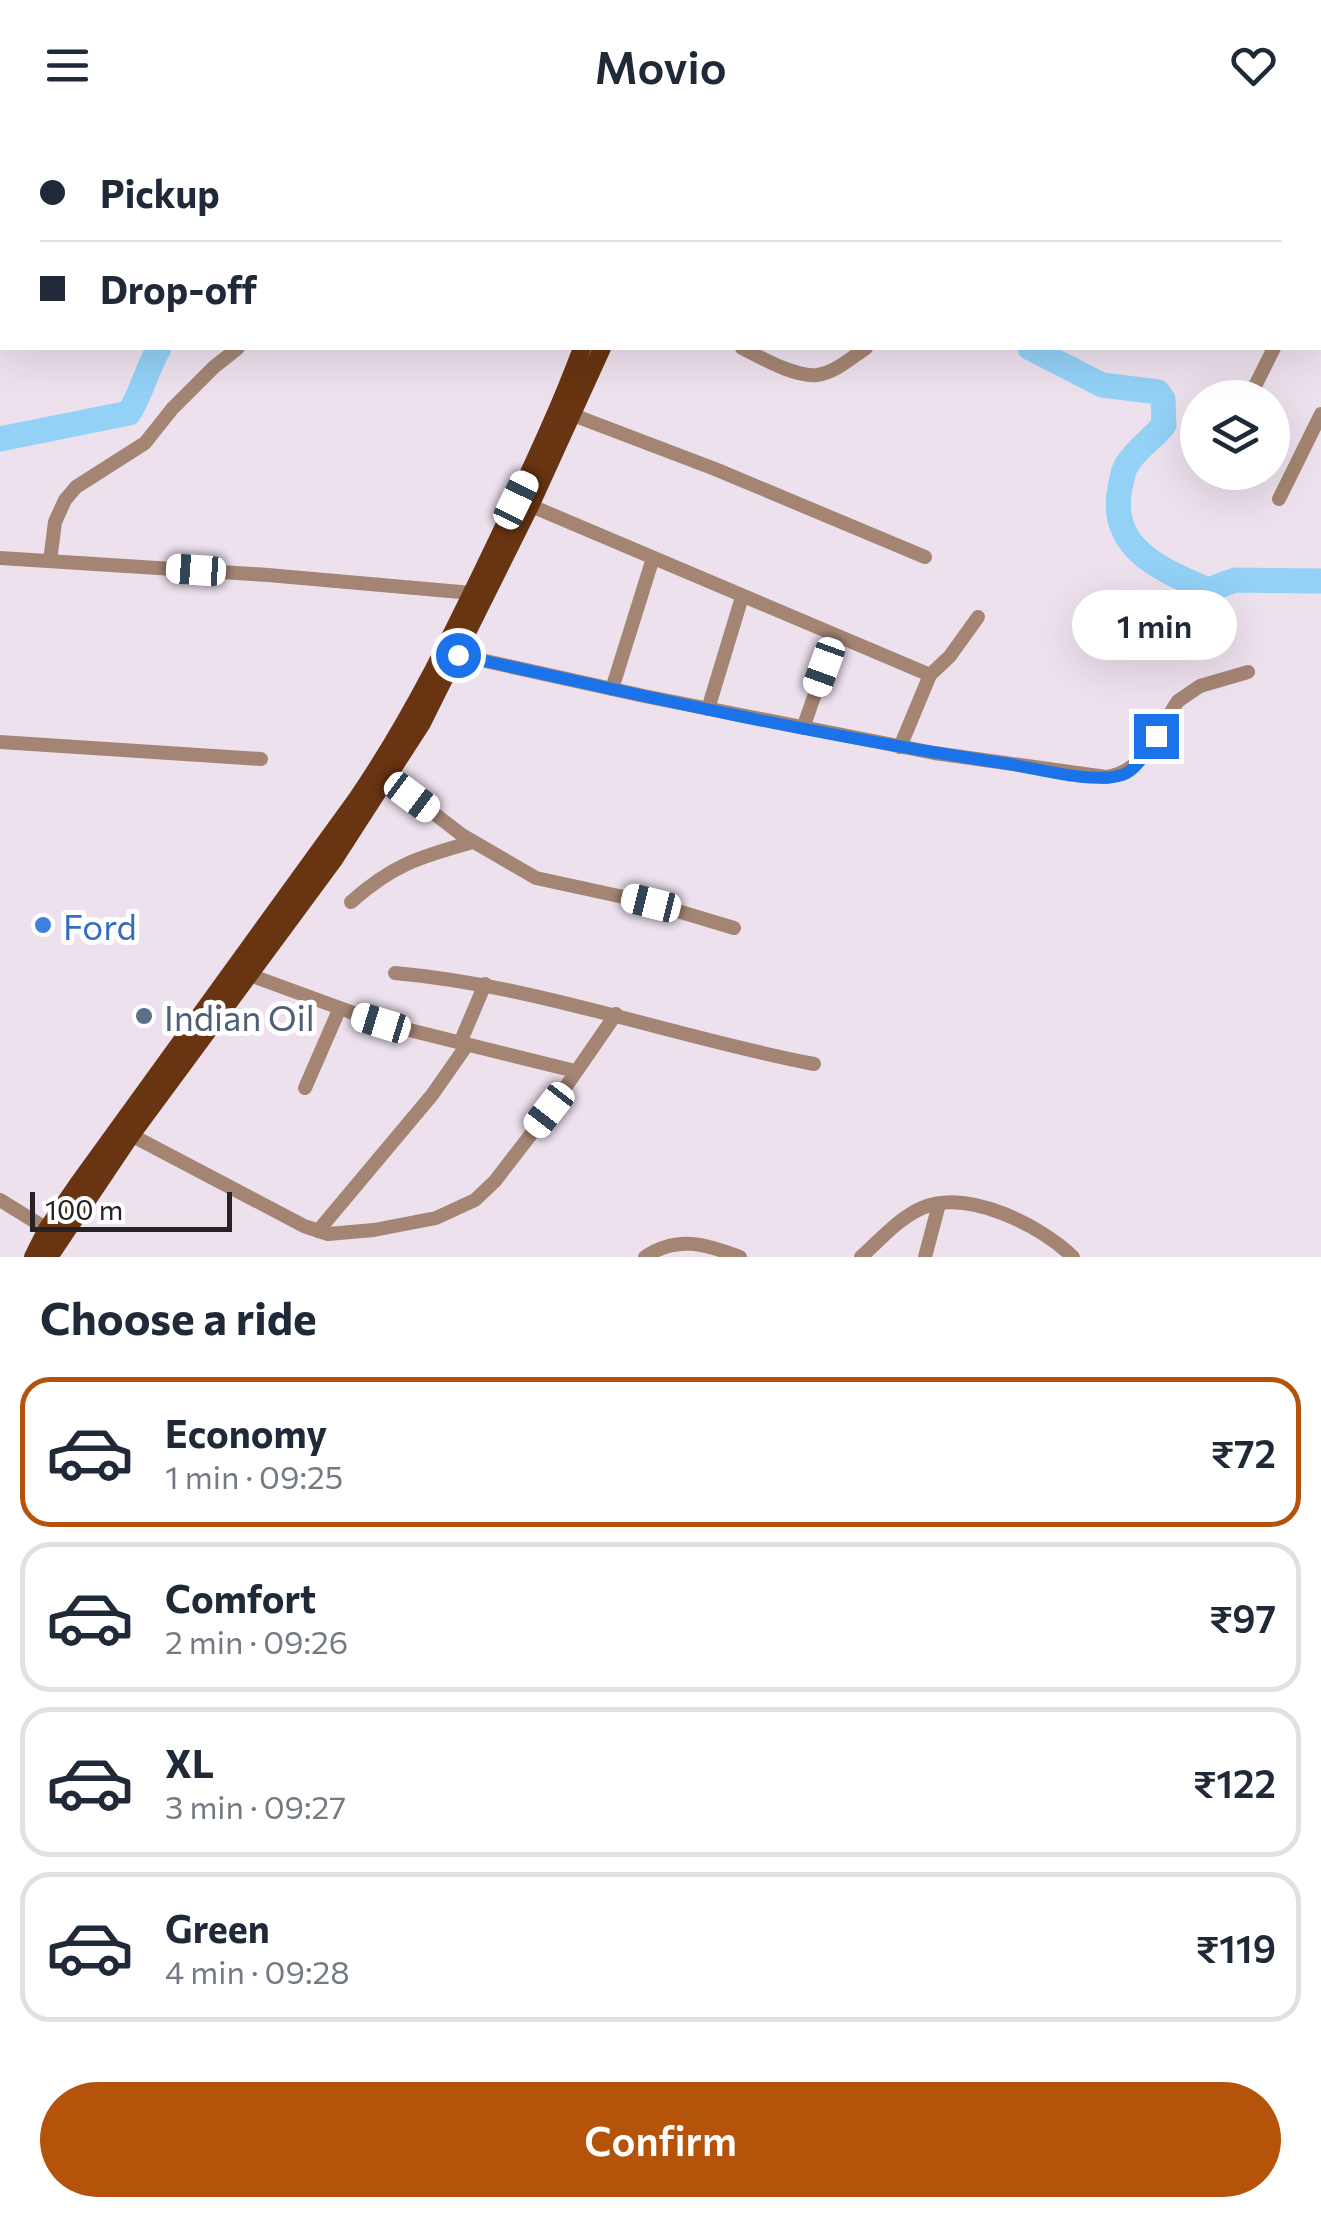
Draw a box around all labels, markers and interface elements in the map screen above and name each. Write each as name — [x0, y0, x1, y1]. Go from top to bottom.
icon: menu — [40, 38, 95, 93]
text: Movio — [594, 38, 727, 93]
icon: heart — [1226, 38, 1281, 93]
text: Pickup — [100, 169, 220, 216]
text: Drop-off — [100, 265, 257, 312]
map controls — [1180, 380, 1290, 490]
button: layers — [1180, 380, 1290, 490]
car — [489, 466, 543, 534]
car — [165, 553, 227, 587]
callout: 1 min — [1074, 591, 1238, 661]
text: 1 min — [1117, 605, 1192, 645]
route start — [436, 633, 481, 678]
car — [800, 634, 848, 700]
route end — [1134, 714, 1179, 759]
car — [379, 767, 445, 827]
car — [618, 881, 684, 925]
place label: Ford — [63, 904, 137, 947]
marker: Ford — [32, 914, 54, 936]
place label: Indian Oil — [164, 995, 315, 1038]
car — [348, 1000, 414, 1046]
marker: Indian Oil — [133, 1005, 155, 1027]
car — [519, 1077, 579, 1143]
scale bar — [30, 1187, 232, 1232]
text: 100 m — [45, 1192, 123, 1226]
text: Choose a ride — [40, 1289, 317, 1344]
icon: car — [45, 1407, 135, 1497]
text: Economy — [165, 1409, 327, 1456]
text: ₹72 — [1211, 1429, 1276, 1476]
text: 1 min · 09:25 — [165, 1456, 343, 1496]
icon: car — [45, 1572, 135, 1662]
text: Comfort — [165, 1574, 316, 1621]
text: ₹97 — [1209, 1594, 1276, 1641]
text: 2 min · 09:26 — [165, 1621, 348, 1661]
icon: car — [45, 1737, 135, 1827]
text: XL — [165, 1739, 214, 1786]
text: ₹122 — [1193, 1759, 1276, 1806]
text: 3 min · 09:27 — [165, 1786, 346, 1826]
icon: car — [45, 1902, 135, 1992]
text: Green — [165, 1904, 270, 1951]
text: ₹119 — [1196, 1924, 1276, 1971]
text: 4 min · 09:28 — [165, 1951, 350, 1991]
button: Confirm — [40, 2082, 1281, 2197]

